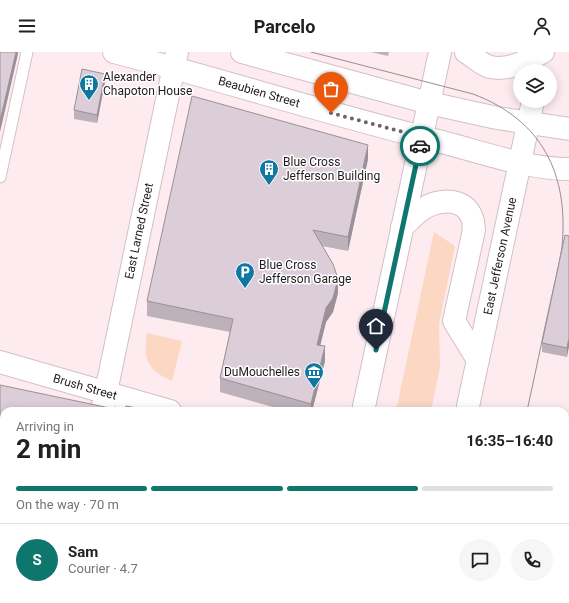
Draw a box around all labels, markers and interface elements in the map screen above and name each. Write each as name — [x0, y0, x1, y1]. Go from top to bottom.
icon: menu — [16, 15, 38, 37]
icon: person — [531, 15, 553, 37]
text: Parcelo — [254, 16, 315, 37]
map controls — [513, 64, 557, 108]
button: layers — [513, 64, 557, 108]
place label: Alexander Chapoton House — [103, 70, 192, 98]
pin — [314, 72, 348, 113]
building icon: Alexander Chapoton House — [78, 73, 100, 101]
street label: Beaubien Street — [217, 74, 301, 110]
icon: bag — [320, 78, 342, 100]
courier — [400, 126, 440, 166]
icon: car — [409, 135, 431, 157]
place label: Blue Cross Jefferson Building — [283, 155, 380, 183]
building icon: Blue Cross Jefferson Building — [258, 158, 280, 186]
street label: East Larned Street — [122, 182, 156, 280]
street label: East Jefferson Avenue — [481, 196, 519, 316]
place label: Blue Cross Jefferson Garage — [259, 258, 351, 286]
parking icon: Blue Cross Jefferson Garage — [234, 261, 256, 289]
pin — [359, 309, 393, 350]
icon: home — [365, 315, 387, 337]
museum icon: DuMouchelles — [303, 361, 325, 389]
place label: DuMouchelles — [224, 365, 300, 379]
street label: Brush Street — [52, 371, 119, 403]
text: Arriving in — [16, 419, 74, 434]
text: 16:35–16:40 — [466, 432, 553, 450]
text: 2 min — [16, 434, 81, 464]
text: On the way · 70 m — [16, 497, 119, 512]
button: chat — [459, 539, 501, 581]
button: phone — [511, 539, 553, 581]
text: Sam — [68, 543, 98, 561]
text: S — [32, 551, 42, 569]
text: Courier · 4.7 — [68, 561, 138, 576]

